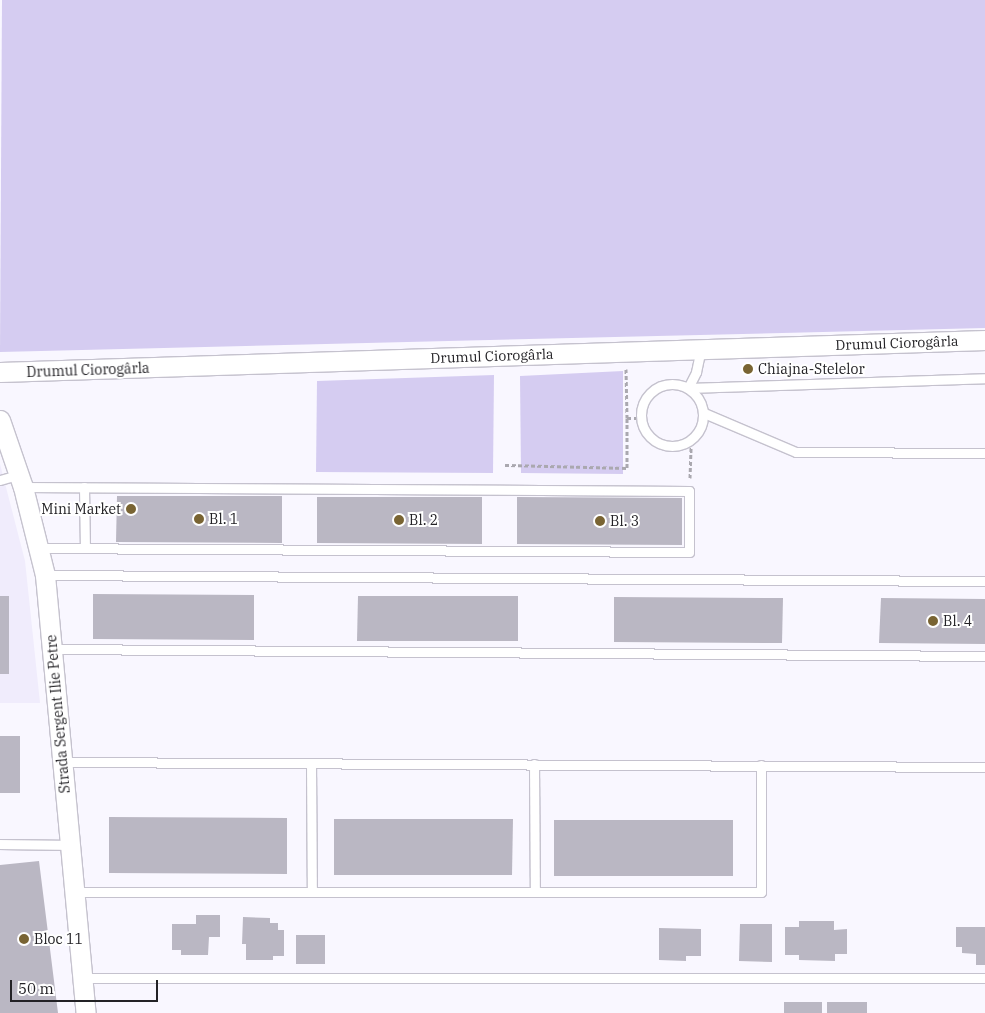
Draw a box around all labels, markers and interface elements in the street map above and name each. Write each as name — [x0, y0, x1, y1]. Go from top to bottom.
street label: Drumul Ciorogârla — [835, 332, 959, 354]
street label: Drumul Ciorogârla — [430, 345, 554, 367]
street label: Drumul Ciorogârla — [26, 359, 150, 381]
place label: Chiajna-Stelelor — [758, 361, 865, 377]
marker: Chiajna-Stelelor — [742, 363, 754, 375]
place label: Mini Market — [41, 501, 121, 517]
marker: Mini Market — [125, 503, 137, 515]
place label: Bl. 1 — [209, 511, 238, 527]
place label: Bl. 2 — [409, 512, 438, 528]
marker: Bl. 1 — [193, 513, 205, 525]
place label: Bl. 3 — [610, 513, 639, 529]
marker: Bl. 2 — [393, 514, 405, 526]
marker: Bl. 3 — [594, 515, 606, 527]
place label: Bl. 4 — [943, 613, 972, 629]
marker: Bl. 4 — [927, 615, 939, 627]
street label: Strada Sergent Ilie Petre — [43, 634, 73, 794]
place label: Bloc 11 — [34, 931, 83, 947]
marker: Bloc 11 — [18, 933, 30, 945]
scale bar — [12, 970, 160, 1002]
text: 50 m — [18, 979, 54, 998]

